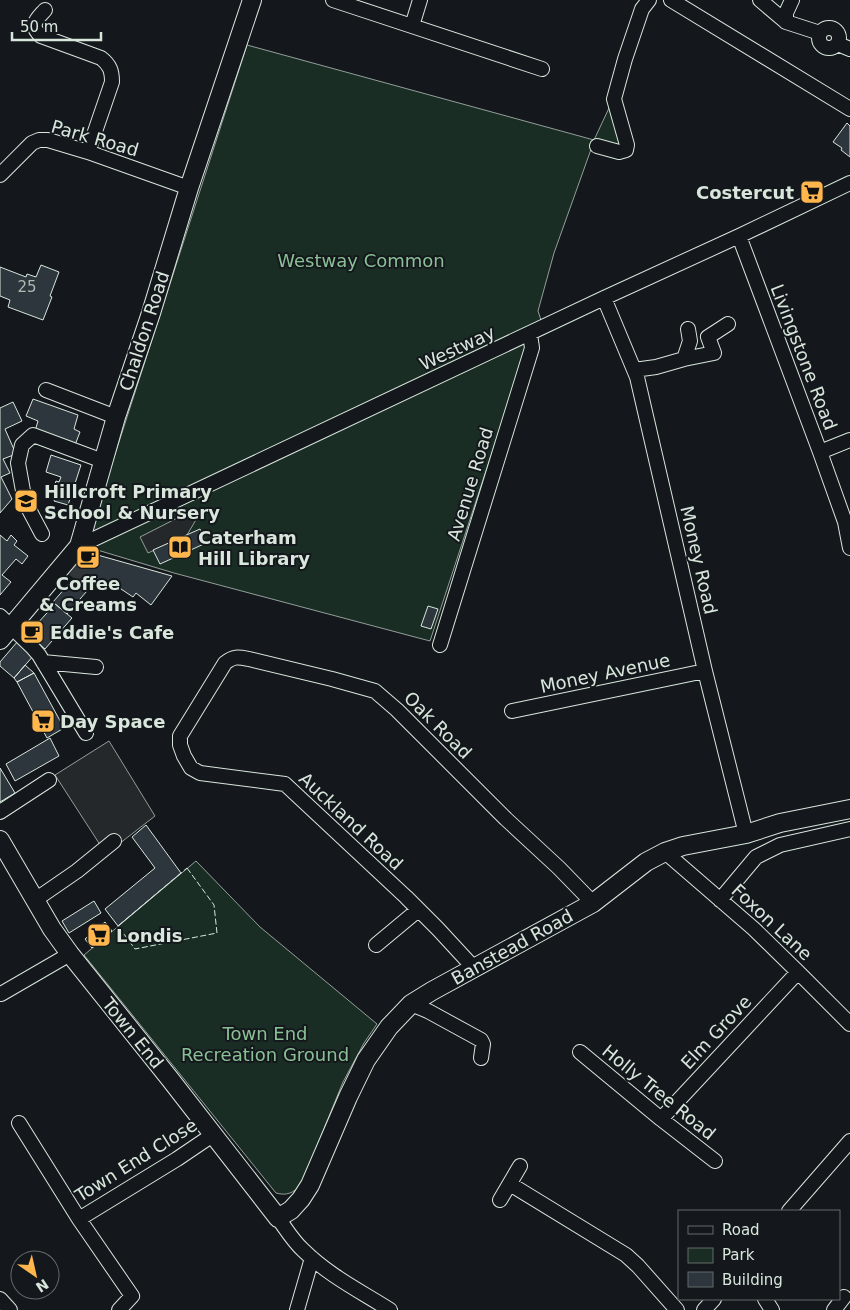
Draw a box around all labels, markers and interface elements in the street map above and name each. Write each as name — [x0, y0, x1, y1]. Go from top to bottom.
scale bar — [12, 10, 101, 42]
text: 50 m — [20, 18, 58, 36]
street label: Park Road — [49, 116, 141, 160]
supermarket icon: Costercut — [799, 179, 825, 205]
place label: Costercut — [696, 182, 794, 203]
park label: Westway Common — [277, 250, 445, 271]
street label: Chaldon Road — [115, 268, 173, 394]
house number: 25 — [17, 278, 37, 296]
street label: Livingstone Road — [767, 281, 841, 433]
street label: Westway — [416, 321, 498, 375]
street label: Avenue Road — [443, 425, 497, 543]
place label: Hillcroft Primary School & Nursery — [44, 481, 220, 523]
school or university icon: Hillcroft Primary School & Nursery — [13, 488, 39, 514]
street label: Money Road — [676, 504, 722, 616]
place label: Caterham Hill Library — [198, 527, 310, 569]
library icon: Caterham Hill Library — [167, 534, 193, 560]
cafe icon: Coffee & Creams — [75, 544, 101, 570]
place label: Coffee & Creams — [39, 573, 137, 615]
cafe icon: Eddie's Cafe — [19, 619, 45, 645]
place label: Eddie's Cafe — [50, 622, 174, 643]
street label: Money Avenue — [538, 649, 672, 697]
street label: Oak Road — [400, 687, 476, 763]
supermarket icon: Day Space — [30, 708, 56, 734]
place label: Day Space — [60, 711, 165, 732]
street label: Auckland Road — [295, 768, 407, 874]
street label: Foxon Lane — [728, 880, 816, 964]
street label: Banstead Road — [448, 905, 576, 989]
supermarket icon: Londis — [86, 922, 112, 948]
place label: Londis — [116, 925, 182, 946]
street label: Elm Grove — [676, 991, 756, 1073]
street label: Town End — [97, 993, 168, 1073]
park label: Town End Recreation Ground — [181, 1023, 349, 1065]
street label: Holly Tree Road — [598, 1040, 720, 1144]
street label: Town End Close — [70, 1114, 201, 1206]
legend — [678, 1210, 840, 1300]
text: Road — [722, 1221, 760, 1239]
text: Park — [722, 1246, 755, 1264]
north arrow — [10, 1250, 60, 1300]
text: Building — [722, 1271, 783, 1289]
text: N — [33, 1276, 52, 1296]

